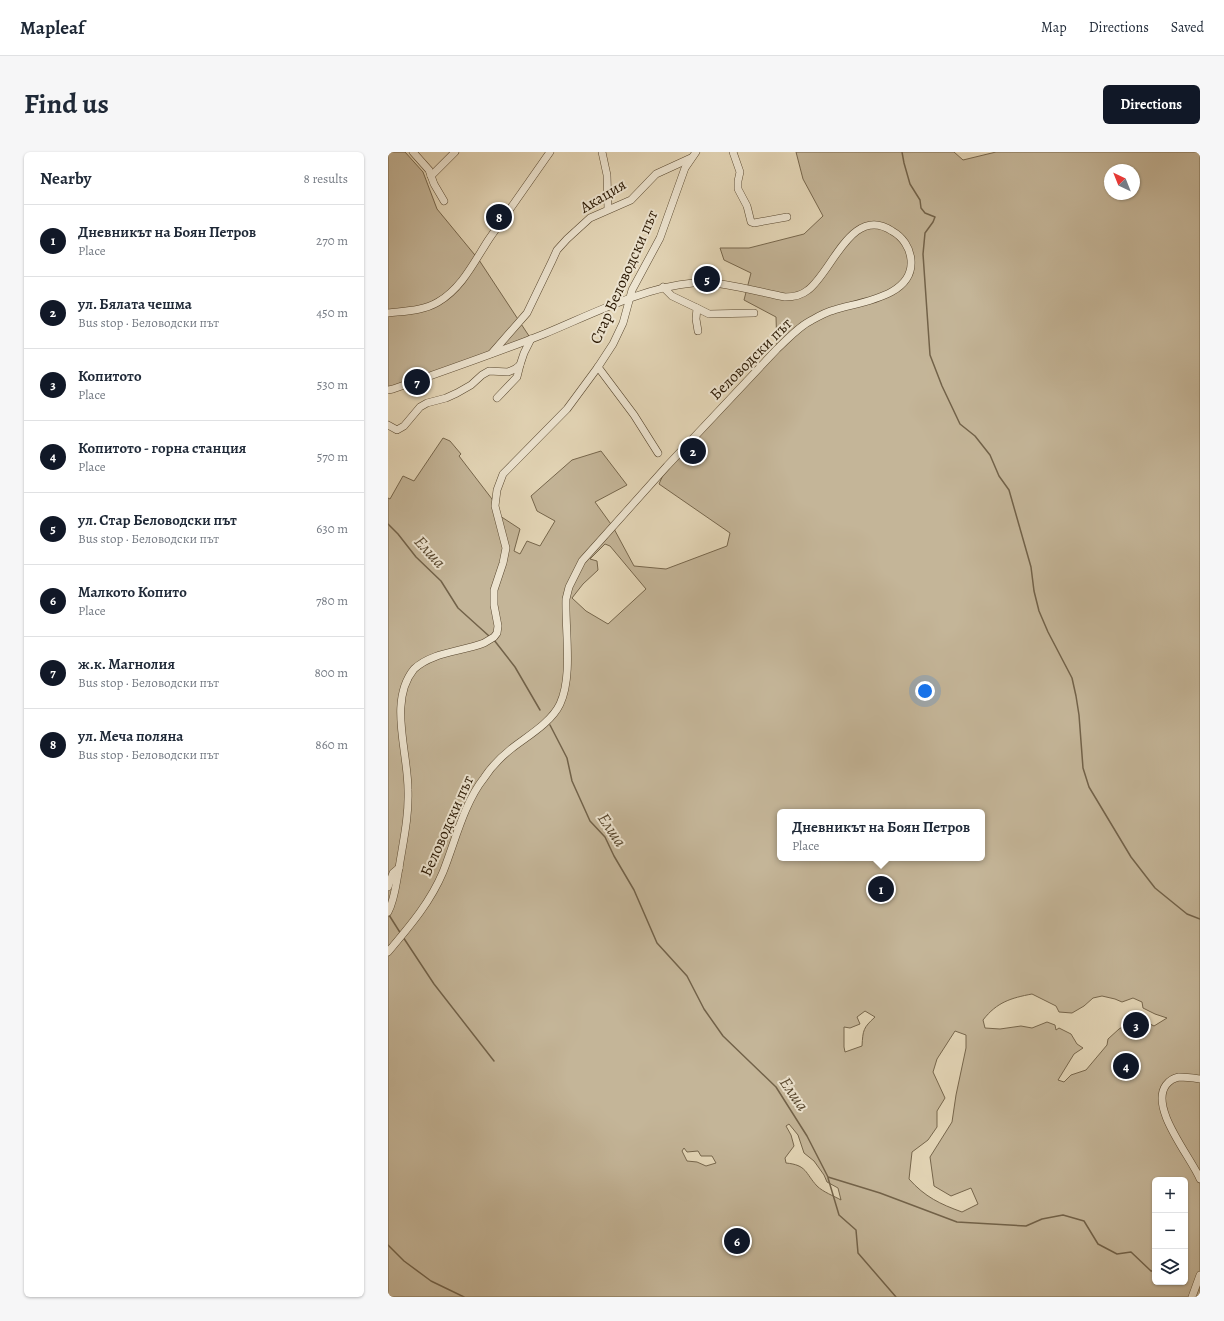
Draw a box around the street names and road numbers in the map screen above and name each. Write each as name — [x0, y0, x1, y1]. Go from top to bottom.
street label: Акация — [575, 173, 630, 219]
street label: Стар Беловодски път — [585, 207, 663, 347]
street label: Беловодски път — [705, 313, 797, 405]
street label: Беловодски път — [415, 772, 479, 880]

